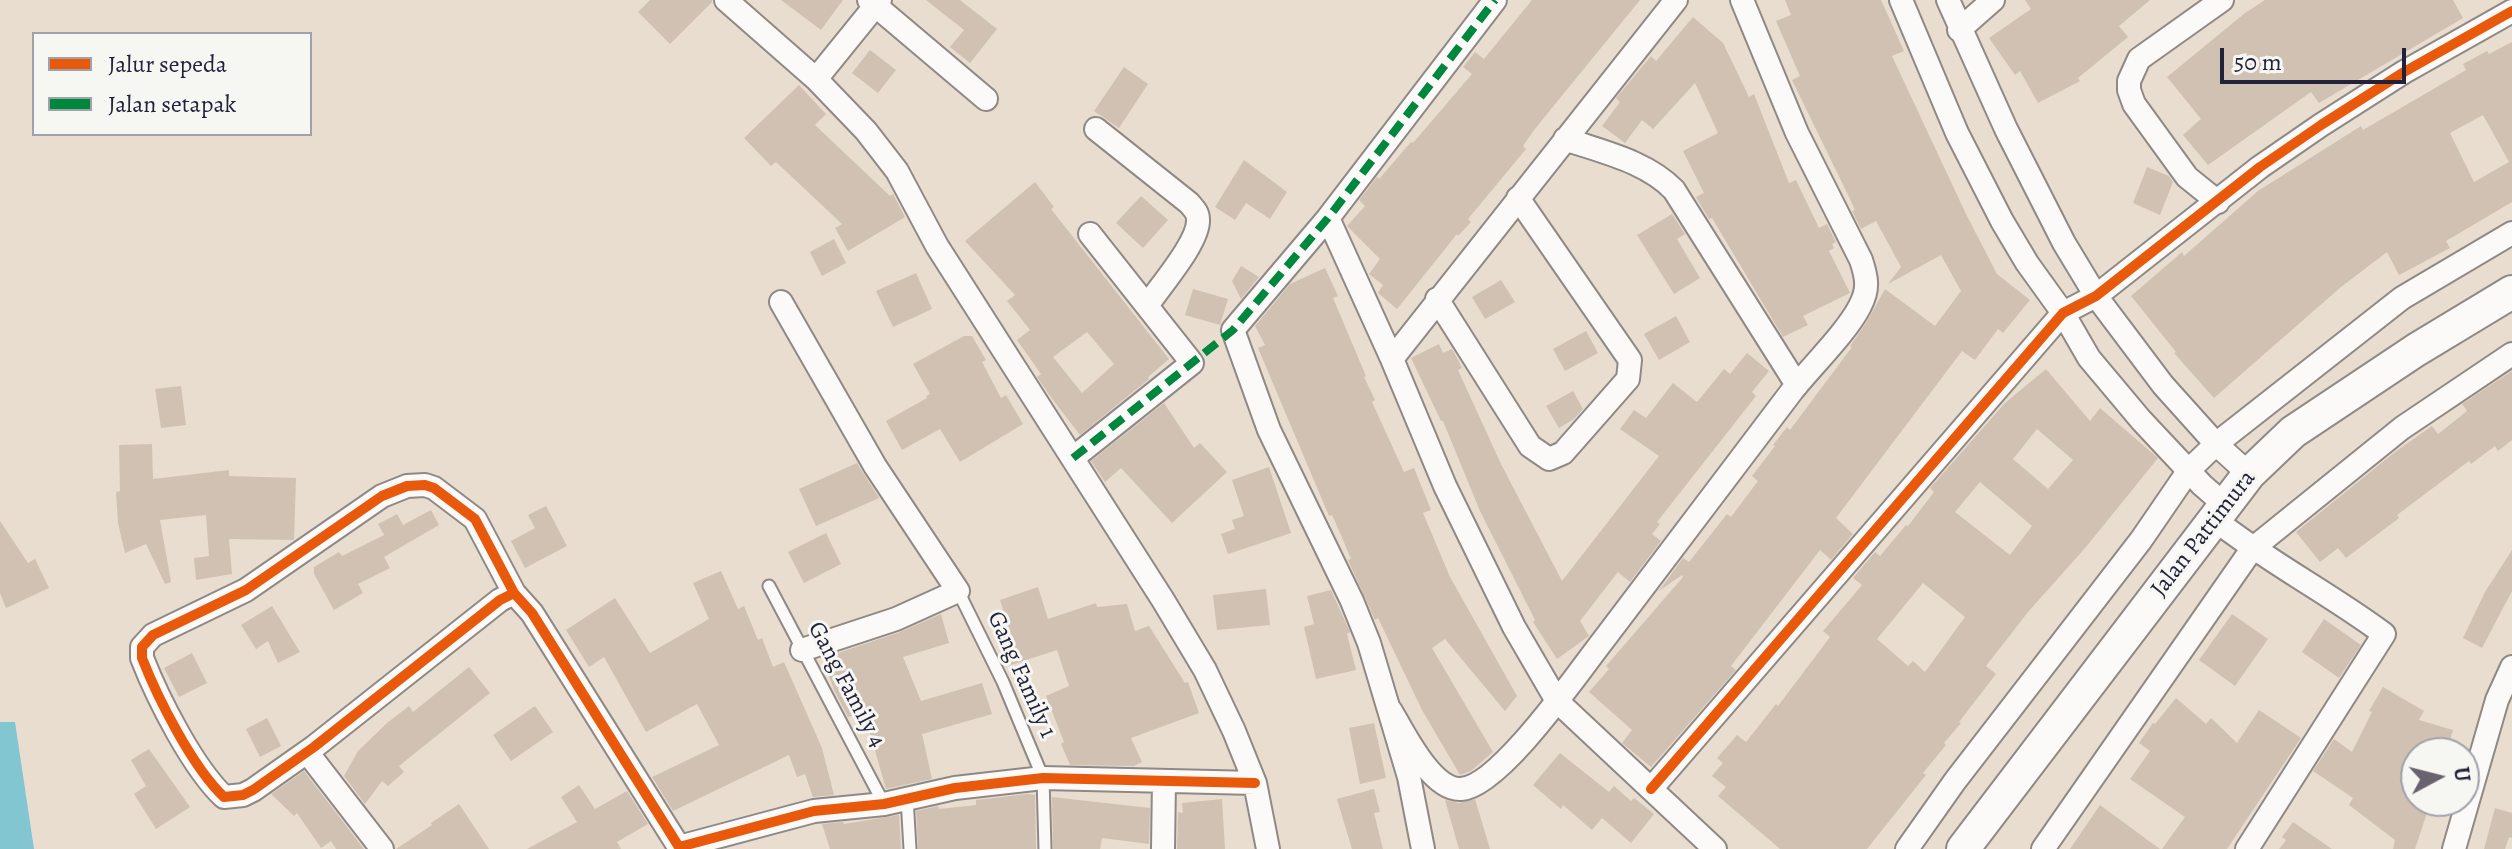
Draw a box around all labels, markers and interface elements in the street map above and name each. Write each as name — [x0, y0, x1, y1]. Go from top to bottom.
legend — [32, 32, 312, 136]
scale bar — [2224, 32, 2410, 82]
text: 50 m — [2234, 46, 2282, 78]
text: Jalur sepeda — [108, 48, 227, 80]
text: Jalan setapak — [108, 88, 237, 120]
street label: Jalan Pattimura — [2146, 465, 2262, 603]
street label: Gang Family 1 — [980, 607, 1062, 743]
street label: Gang Family 4 — [801, 617, 891, 753]
north arrow — [2400, 737, 2480, 817]
text: U — [2446, 765, 2478, 783]

